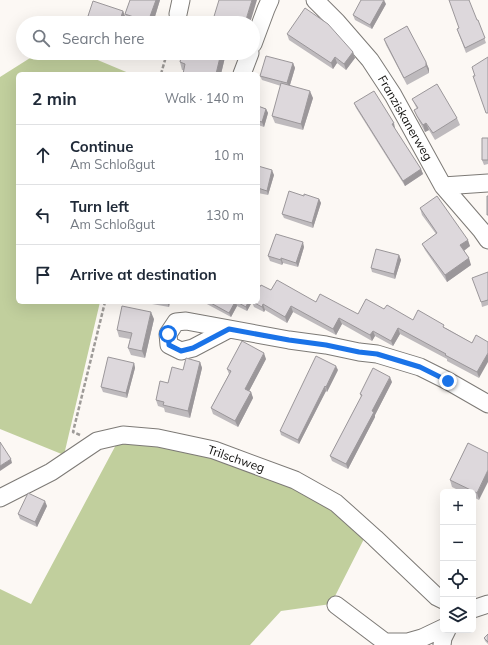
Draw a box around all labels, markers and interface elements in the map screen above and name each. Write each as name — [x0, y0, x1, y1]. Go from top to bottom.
search box — [16, 16, 260, 60]
icon: search — [30, 27, 52, 49]
text: Search here — [62, 29, 144, 48]
street label: Franziskanerweg — [375, 72, 436, 163]
text: 2 min — [32, 88, 77, 109]
text: Walk · 140 m — [165, 90, 244, 106]
text: Continue — [70, 137, 133, 156]
icon: ahead — [32, 144, 54, 166]
text: 10 m — [214, 147, 244, 163]
text: Am Schloßgut — [70, 156, 155, 172]
text: Turn left — [70, 197, 129, 216]
icon: left — [32, 204, 54, 226]
text: 130 m — [206, 207, 244, 223]
text: Am Schloßgut — [70, 216, 155, 232]
icon: arrive — [32, 264, 54, 286]
text: Arrive at destination — [70, 265, 217, 284]
route start — [159, 325, 177, 343]
route end — [439, 372, 457, 390]
street label: Trilschweg — [206, 442, 267, 475]
map controls — [440, 489, 476, 633]
button: + — [440, 489, 476, 525]
button: − — [440, 525, 476, 561]
button: locate — [440, 561, 476, 597]
button: layers — [440, 597, 476, 633]

